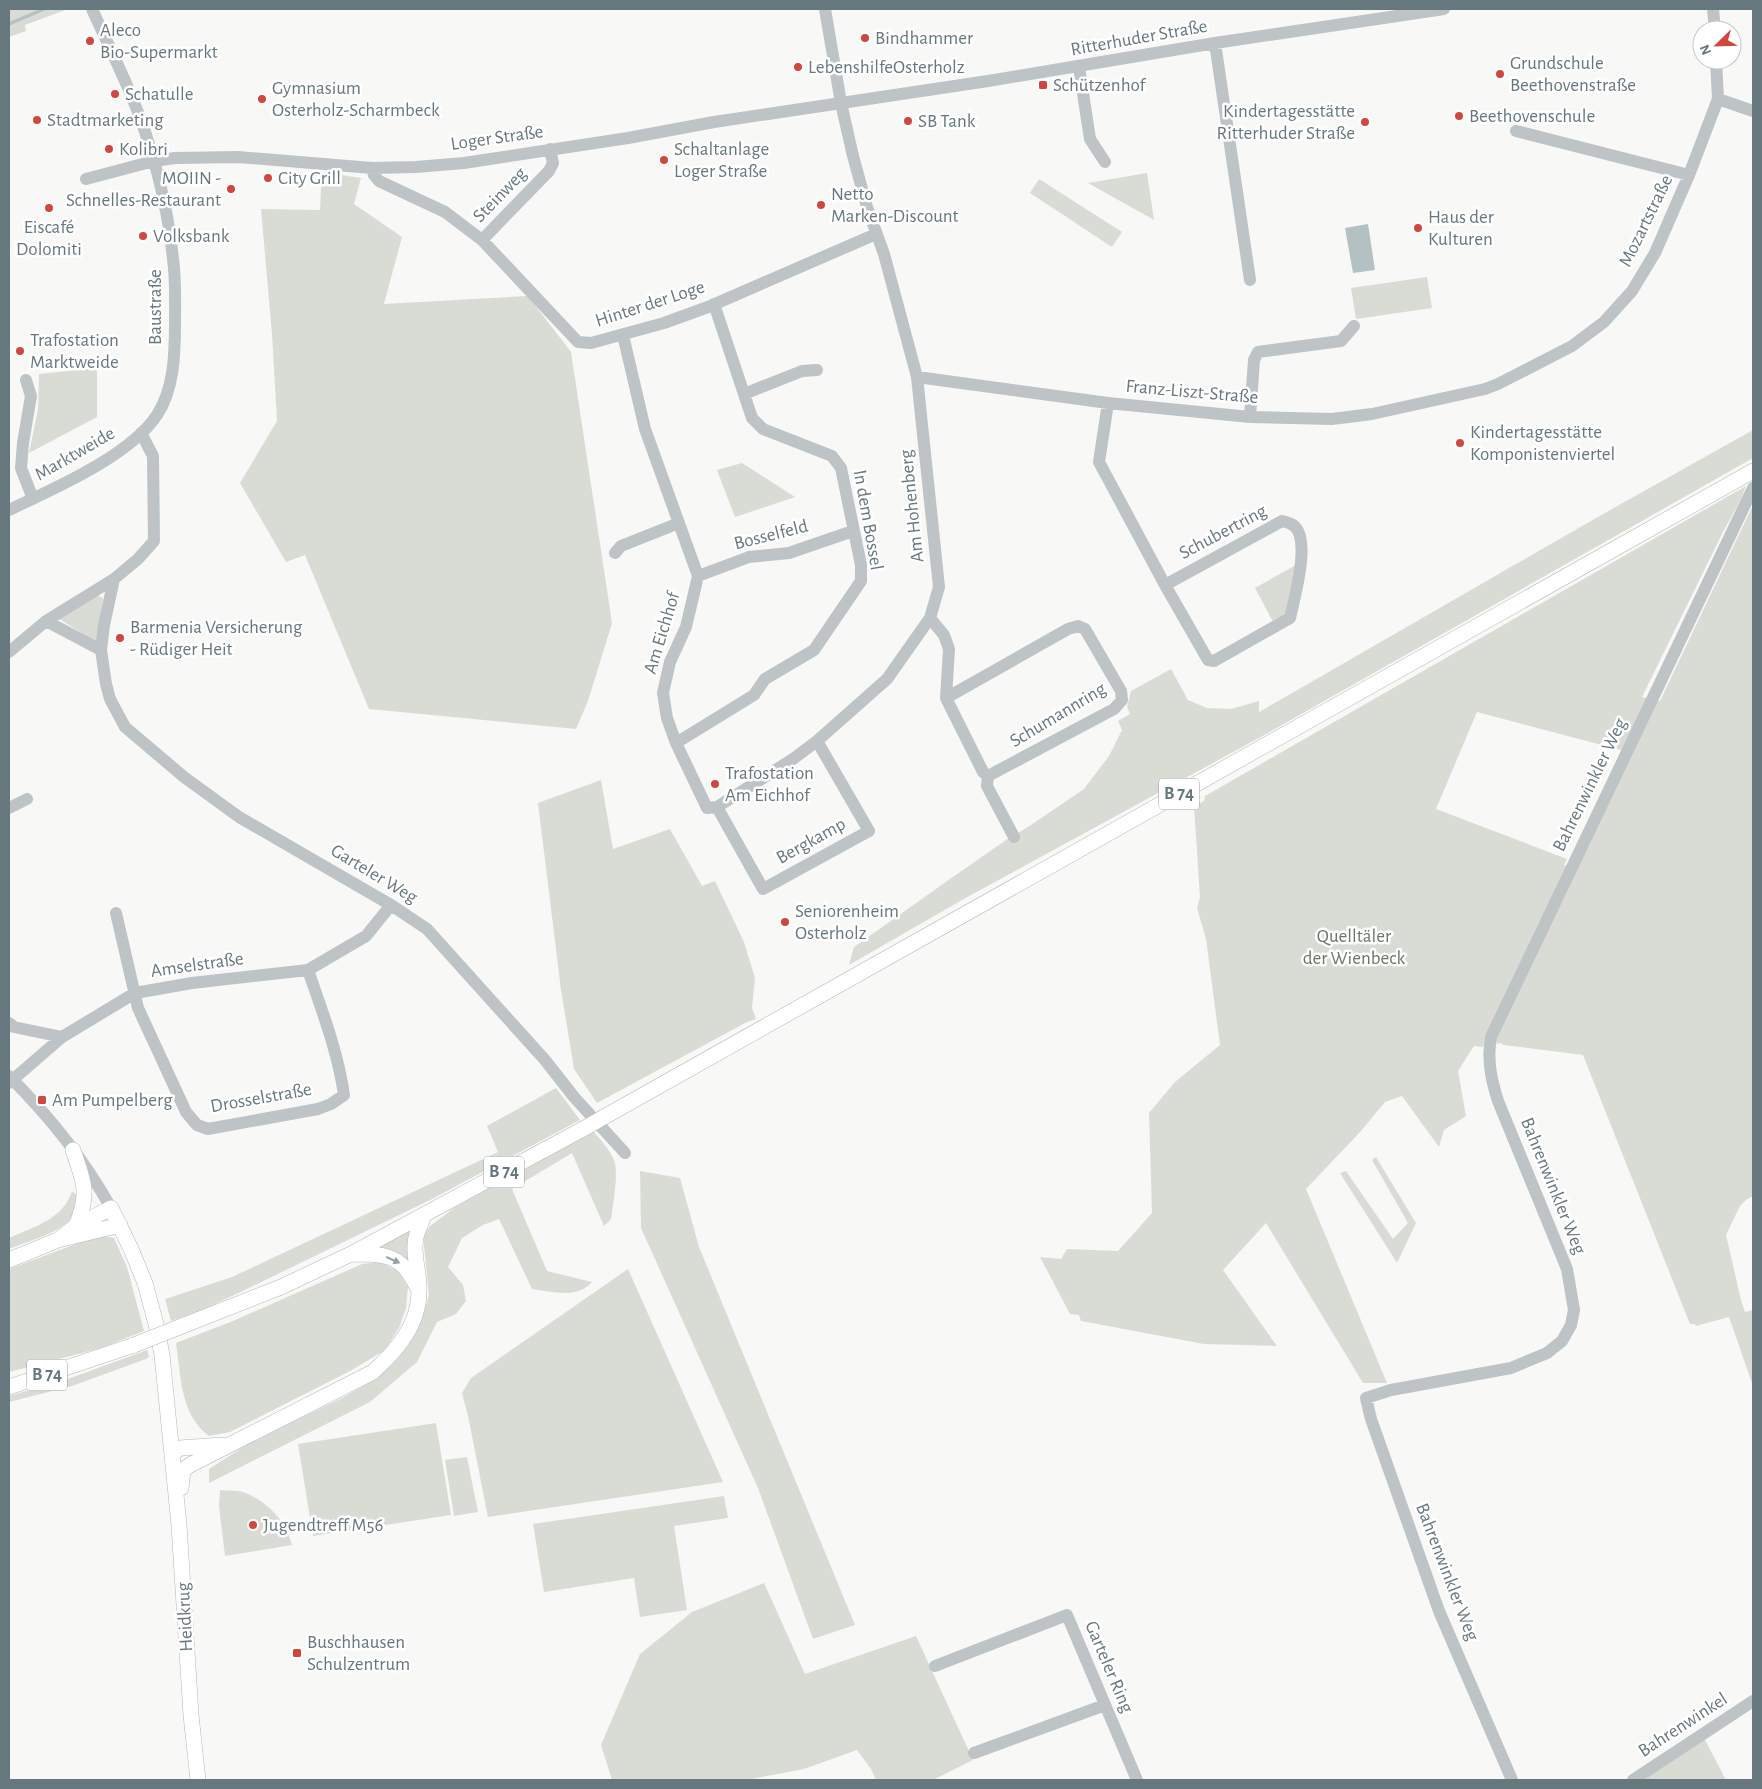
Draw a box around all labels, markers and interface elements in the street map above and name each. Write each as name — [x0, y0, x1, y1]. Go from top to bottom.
street label: Ritterhuder Straße — [1069, 17, 1209, 59]
north arrow — [1692, 20, 1742, 70]
place label: Aleco Bio-Supermarkt — [100, 21, 218, 62]
place label: Bindhammer — [875, 29, 973, 48]
marker: Bindhammer — [859, 32, 871, 44]
marker: Aleco Bio-Supermarkt — [84, 35, 96, 47]
text: N — [1698, 42, 1714, 57]
place label: Grundschule Beethovenstraße — [1510, 54, 1636, 95]
place label: LebenshilfeOsterholz — [808, 58, 965, 77]
marker: LebenshilfeOsterholz — [792, 61, 804, 73]
marker: Grundschule Beethovenstraße — [1494, 68, 1506, 80]
place label: Schützenhof — [1053, 76, 1146, 95]
place label: Gymnasium Osterholz-Scharmbeck — [272, 79, 440, 120]
marker: Schützenhof — [1037, 79, 1049, 91]
place label: Schatulle — [125, 85, 193, 104]
marker: Schatulle — [109, 88, 121, 100]
marker: Gymnasium Osterholz-Scharmbeck — [256, 93, 268, 105]
place label: Kindertagesstätte Ritterhuder Straße — [1217, 102, 1355, 143]
place label: Beethovenschule — [1469, 107, 1595, 126]
marker: Beethovenschule — [1453, 110, 1465, 122]
place label: Stadtmarketing — [47, 111, 164, 130]
place label: SB Tank — [918, 112, 976, 131]
marker: Stadtmarketing — [31, 114, 43, 126]
marker: SB Tank — [902, 115, 914, 127]
marker: Kindertagesstätte Ritterhuder Straße — [1359, 116, 1371, 128]
street label: Loger Straße — [449, 122, 545, 154]
place label: Kolibri — [119, 140, 168, 159]
place label: Schaltanlage Loger Straße — [674, 140, 769, 181]
marker: Kolibri — [103, 143, 115, 155]
marker: Schaltanlage Loger Straße — [658, 154, 670, 166]
street label: Steinweg — [470, 163, 531, 226]
place label: MOIIN - Schnelles-Restaurant — [66, 169, 221, 210]
place label: City Grill — [278, 169, 341, 188]
marker: City Grill — [262, 172, 274, 184]
street label: Mozartstraße — [1616, 172, 1676, 270]
marker: MOIIN - Schnelles-Restaurant — [225, 183, 237, 195]
place label: Netto Marken-Discount — [831, 185, 959, 226]
marker: Netto Marken-Discount — [815, 199, 827, 211]
marker: Eiscafé Dolomiti — [43, 202, 55, 214]
place label: Haus der Kulturen — [1428, 208, 1494, 249]
place label: Eiscafé Dolomiti — [16, 218, 82, 259]
marker: Haus der Kulturen — [1412, 222, 1424, 234]
place label: Volksbank — [153, 227, 230, 246]
marker: Volksbank — [137, 230, 149, 242]
street label: Baustraße — [146, 269, 165, 345]
street label: Hinter der Loge — [593, 277, 707, 331]
place label: Trafostation Marktweide — [30, 331, 119, 372]
marker: Trafostation Marktweide — [14, 345, 26, 357]
street label: Franz-Liszt-Straße — [1125, 377, 1259, 407]
place label: Kindertagesstätte Komponistenviertel — [1470, 423, 1615, 464]
street label: Marktweide — [32, 424, 118, 484]
marker: Kindertagesstätte Komponistenviertel — [1454, 437, 1466, 449]
street label: Am Hohenberg — [897, 448, 927, 563]
street label: In dem Bossel — [850, 468, 886, 572]
street label: Schubertring — [1176, 501, 1270, 563]
street label: Bosselfeld — [732, 517, 810, 553]
street label: Am Eichhof — [641, 589, 684, 676]
place label: Barmenia Versicherung - Rüdiger Heit — [130, 618, 303, 659]
marker: Barmenia Versicherung - Rüdiger Heit — [114, 632, 126, 644]
street label: Schumannring — [1007, 679, 1110, 751]
street label: Bahrenwinkler Weg — [1550, 715, 1631, 855]
place label: Trafostation Am Eichhof — [725, 764, 814, 805]
marker: Trafostation Am Eichhof — [709, 778, 721, 790]
road number: B 74 — [1159, 779, 1199, 810]
street label: Bergkamp — [773, 814, 849, 868]
street label: Garteler Weg — [327, 841, 421, 908]
place label: Seniorenheim Osterholz — [795, 902, 899, 943]
marker: Seniorenheim Osterholz — [779, 916, 791, 928]
park label: Quelltäler der Wienbeck — [1303, 927, 1406, 968]
street label: Amselstraße — [149, 949, 245, 981]
street label: Drosselstraße — [209, 1080, 313, 1116]
place label: Am Pumpelberg — [52, 1091, 173, 1110]
marker: Am Pumpelberg — [36, 1094, 48, 1106]
street label: Bahrenwinkler Weg — [1517, 1115, 1589, 1258]
road number: B 74 — [484, 1156, 524, 1188]
one-way arrow — [386, 1256, 400, 1264]
road number: B 74 — [27, 1360, 67, 1390]
street label: Bahrenwinkler Weg — [1412, 1501, 1482, 1644]
place label: Jugendtreff M56 — [263, 1516, 384, 1535]
marker: Jugendtreff M56 — [247, 1519, 259, 1531]
street label: Heidkrug — [174, 1581, 196, 1652]
street label: Garteler Ring — [1081, 1618, 1137, 1716]
place label: Buschhausen Schulzentrum — [307, 1633, 410, 1674]
marker: Buschhausen Schulzentrum — [291, 1647, 303, 1659]
street label: Bahrenwinkel — [1635, 1689, 1731, 1761]

